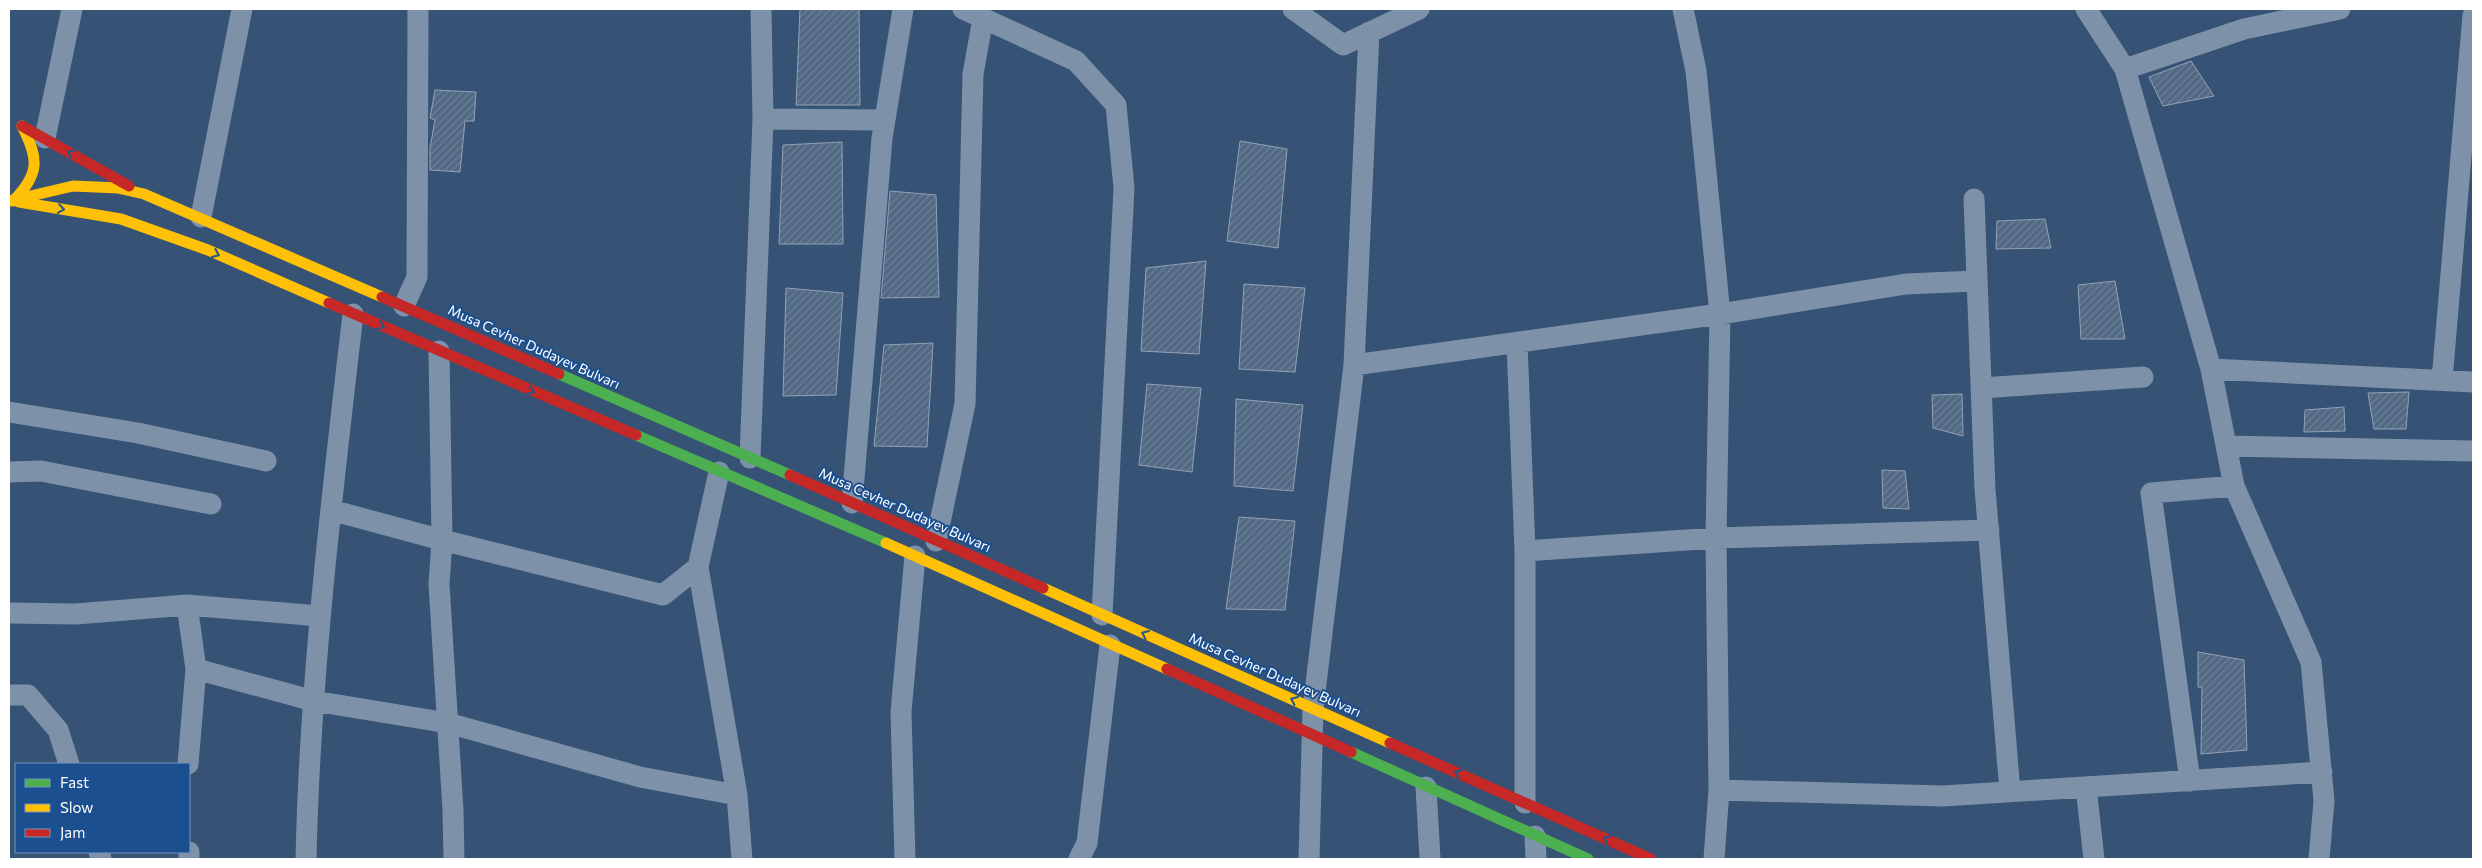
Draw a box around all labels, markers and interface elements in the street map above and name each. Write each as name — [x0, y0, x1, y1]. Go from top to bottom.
one-way arrow — [67, 149, 76, 159]
one-way arrow — [57, 203, 65, 213]
one-way arrow — [212, 249, 220, 259]
street label: Musa Cevher Dudayev Bulvarı — [445, 301, 623, 392]
one-way arrow — [376, 320, 385, 331]
one-way arrow — [526, 384, 535, 395]
street label: Musa Cevher Dudayev Bulvarı — [816, 464, 994, 555]
street label: Musa Cevher Dudayev Bulvarı — [1186, 629, 1364, 720]
one-way arrow — [1141, 630, 1150, 641]
one-way arrow — [1290, 696, 1299, 707]
legend — [15, 763, 190, 853]
one-way arrow — [1454, 769, 1463, 780]
text: Fast — [60, 773, 89, 791]
text: Slow — [60, 798, 93, 816]
text: Jam — [60, 823, 85, 841]
one-way arrow — [1603, 835, 1612, 846]

